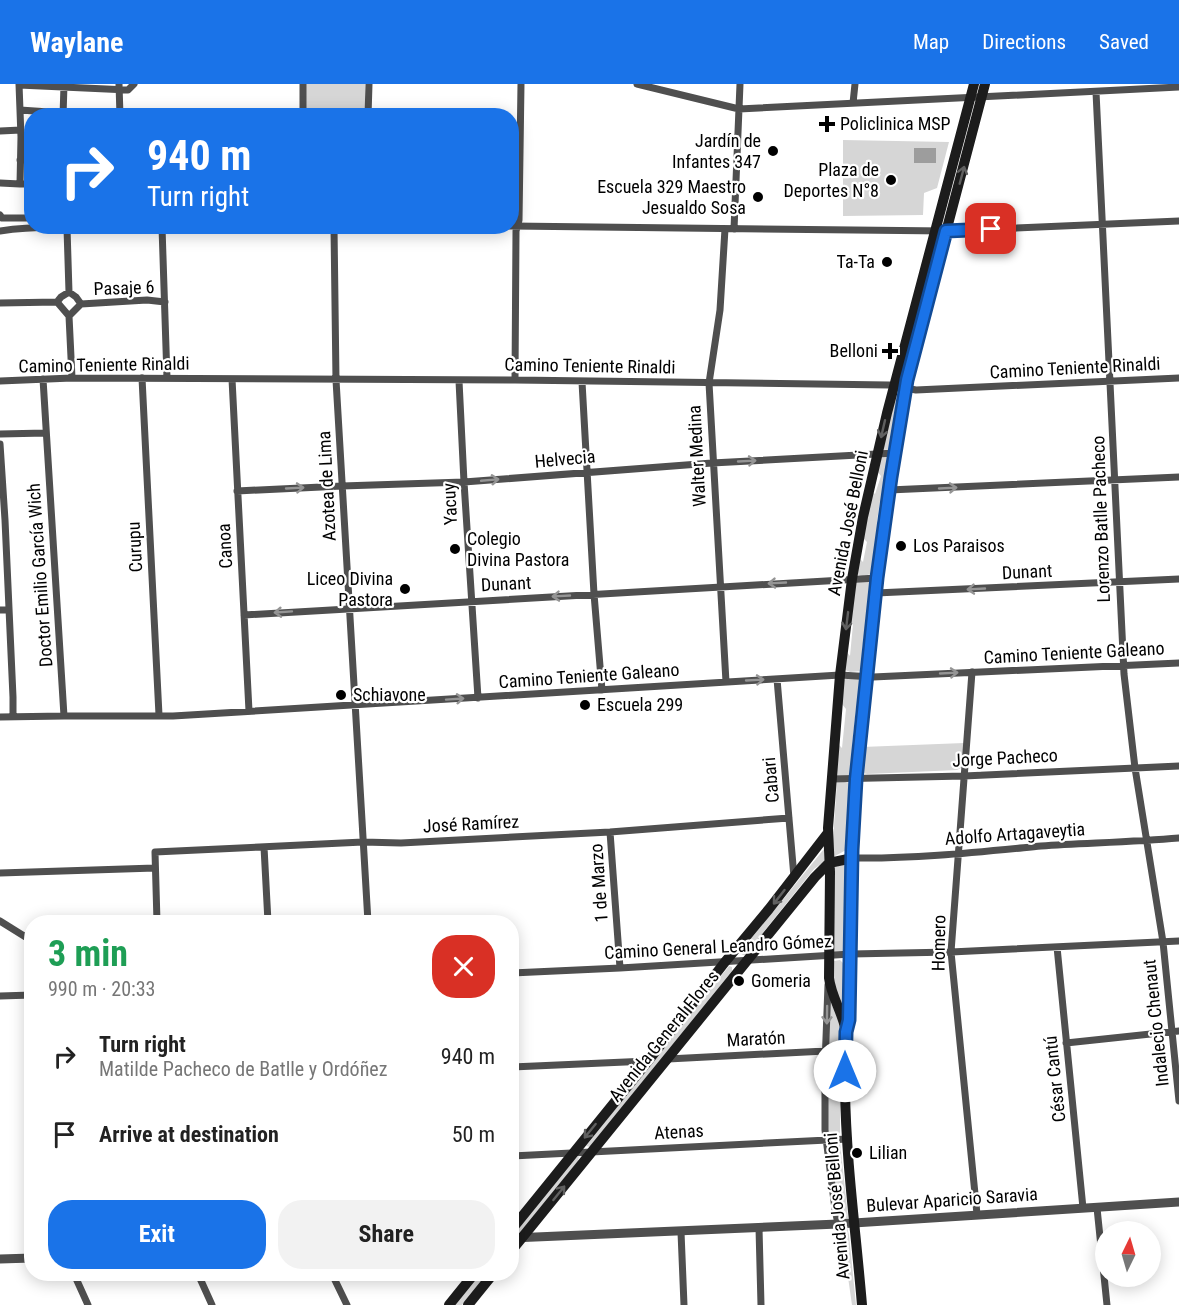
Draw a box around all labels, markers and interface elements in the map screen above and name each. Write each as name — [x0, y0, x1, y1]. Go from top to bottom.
text: Waylane — [30, 26, 123, 59]
text: Map — [913, 30, 949, 54]
text: Directions — [982, 30, 1066, 54]
text: Saved — [1099, 30, 1149, 54]
place label: Policlinica MSP — [840, 113, 951, 134]
marker: Policlinica MSP — [818, 115, 836, 133]
place label: Jardín de Infantes 347 — [672, 130, 761, 172]
text: 940 m — [147, 131, 252, 180]
icon: right — [48, 132, 126, 210]
marker: Jardín de Infantes 347 — [766, 144, 780, 158]
place label: Plaza de Deportes N°8 — [784, 159, 879, 201]
one-way arrow — [956, 166, 968, 185]
marker: Plaza de Deportes N°8 — [884, 173, 898, 187]
place label: Escuela 329 Maestro Jesualdo Sosa — [597, 176, 746, 218]
text: Turn right — [147, 181, 249, 213]
marker: Escuela 329 Maestro Jesualdo Sosa — [751, 190, 765, 204]
pin — [965, 203, 1016, 254]
icon: arrive — [974, 212, 1007, 245]
place label: Ta-Ta — [837, 251, 875, 272]
marker: Ta-Ta — [880, 255, 894, 269]
street label: Pasaje 6 — [93, 276, 155, 299]
place label: Belloni — [830, 340, 878, 361]
marker: Belloni — [883, 344, 897, 358]
street label: Camino Teniente Rinaldi — [18, 353, 190, 376]
street label: Camino Teniente Rinaldi — [989, 353, 1161, 382]
street label: Camino Teniente Rinaldi — [504, 354, 676, 377]
street label: Walter Medina — [683, 405, 710, 508]
one-way arrow — [877, 419, 889, 438]
street label: Azotea de Lima — [313, 430, 340, 542]
street label: Lorenzo Batlle Pacheco — [1087, 435, 1114, 603]
street label: Helvecia — [534, 445, 596, 472]
street label: Avenida José Belloni — [823, 449, 872, 597]
one-way arrow — [737, 456, 757, 467]
one-way arrow — [480, 474, 499, 485]
street label: Doctor Emilio García Wich — [23, 482, 56, 668]
one-way arrow — [285, 482, 305, 493]
street label: Yacuy — [438, 482, 461, 526]
one-way arrow — [937, 482, 957, 493]
street label: Curupu — [123, 521, 146, 573]
street label: Canoa — [213, 523, 236, 569]
place label: Colegio Divina Pastora — [467, 528, 569, 570]
place label: Los Paraisos — [913, 535, 1005, 556]
marker: Los Paraisos — [894, 539, 908, 553]
marker: Colegio Divina Pastora — [448, 542, 462, 556]
street label: Dunant — [1001, 560, 1053, 583]
place label: Liceo Divina Pastora — [307, 568, 393, 610]
street label: Dunant — [480, 572, 532, 595]
one-way arrow — [768, 578, 788, 589]
marker: Liceo Divina Pastora — [398, 582, 412, 596]
one-way arrow — [967, 583, 987, 594]
one-way arrow — [552, 591, 572, 602]
one-way arrow — [273, 607, 293, 618]
one-way arrow — [841, 610, 852, 630]
street label: Camino Teniente Galeano — [983, 637, 1165, 668]
street label: Camino Teniente Galeano — [498, 659, 680, 692]
one-way arrow — [939, 668, 959, 679]
one-way arrow — [744, 675, 764, 686]
place label: Schiavone — [353, 684, 426, 705]
marker: Schiavone — [334, 688, 348, 702]
one-way arrow — [445, 693, 465, 704]
place label: Escuela 299 — [597, 694, 683, 715]
marker: Escuela 299 — [578, 698, 592, 712]
street label: Jorge Pacheco — [952, 744, 1058, 771]
street label: Cabari — [758, 756, 783, 804]
street label: José Ramírez — [422, 810, 520, 837]
street label: Adolfo Artagaveytia — [944, 818, 1086, 849]
street label: 1 de Marzo — [585, 843, 612, 923]
one-way arrow — [772, 889, 785, 905]
street label: Homero — [928, 915, 949, 971]
street label: Camino General Leandro Gómez — [604, 930, 832, 963]
text: 3 min — [48, 933, 128, 975]
button: close — [432, 935, 495, 998]
street label: Indalecio Chenaut — [1138, 958, 1173, 1088]
street label: Avenida General Flores — [604, 966, 723, 1105]
place label: Gomeria — [751, 970, 811, 991]
marker: Gomeria — [732, 974, 746, 988]
text: 990 m · 20:33 — [48, 977, 155, 1001]
one-way arrow — [821, 1005, 833, 1025]
street label: Maratón — [726, 1026, 786, 1051]
text: Turn right — [99, 1032, 186, 1057]
street label: César Cantú — [1040, 1035, 1069, 1123]
position arrow — [813, 1039, 877, 1103]
icon: right — [48, 1040, 81, 1073]
text: 940 m — [441, 1044, 495, 1069]
text: Matilde Pacheco de Batlle y Ordóñez — [99, 1057, 387, 1081]
icon: arrive — [48, 1118, 81, 1151]
street label: Atenas — [654, 1120, 704, 1143]
text: Arrive at destination — [99, 1122, 279, 1147]
text: 50 m — [452, 1122, 495, 1147]
one-way arrow — [584, 1122, 597, 1138]
street label: Avenida José Belloni — [820, 1132, 853, 1280]
place label: Lilian — [869, 1142, 907, 1163]
marker: Lilian — [850, 1146, 864, 1160]
street label: Bulevar Aparicio Saravia — [865, 1183, 1038, 1216]
one-way arrow — [552, 1185, 565, 1201]
button: Exit — [48, 1200, 266, 1269]
button: Share — [278, 1200, 495, 1269]
north arrow — [1095, 1221, 1161, 1287]
map controls — [1095, 1221, 1161, 1287]

